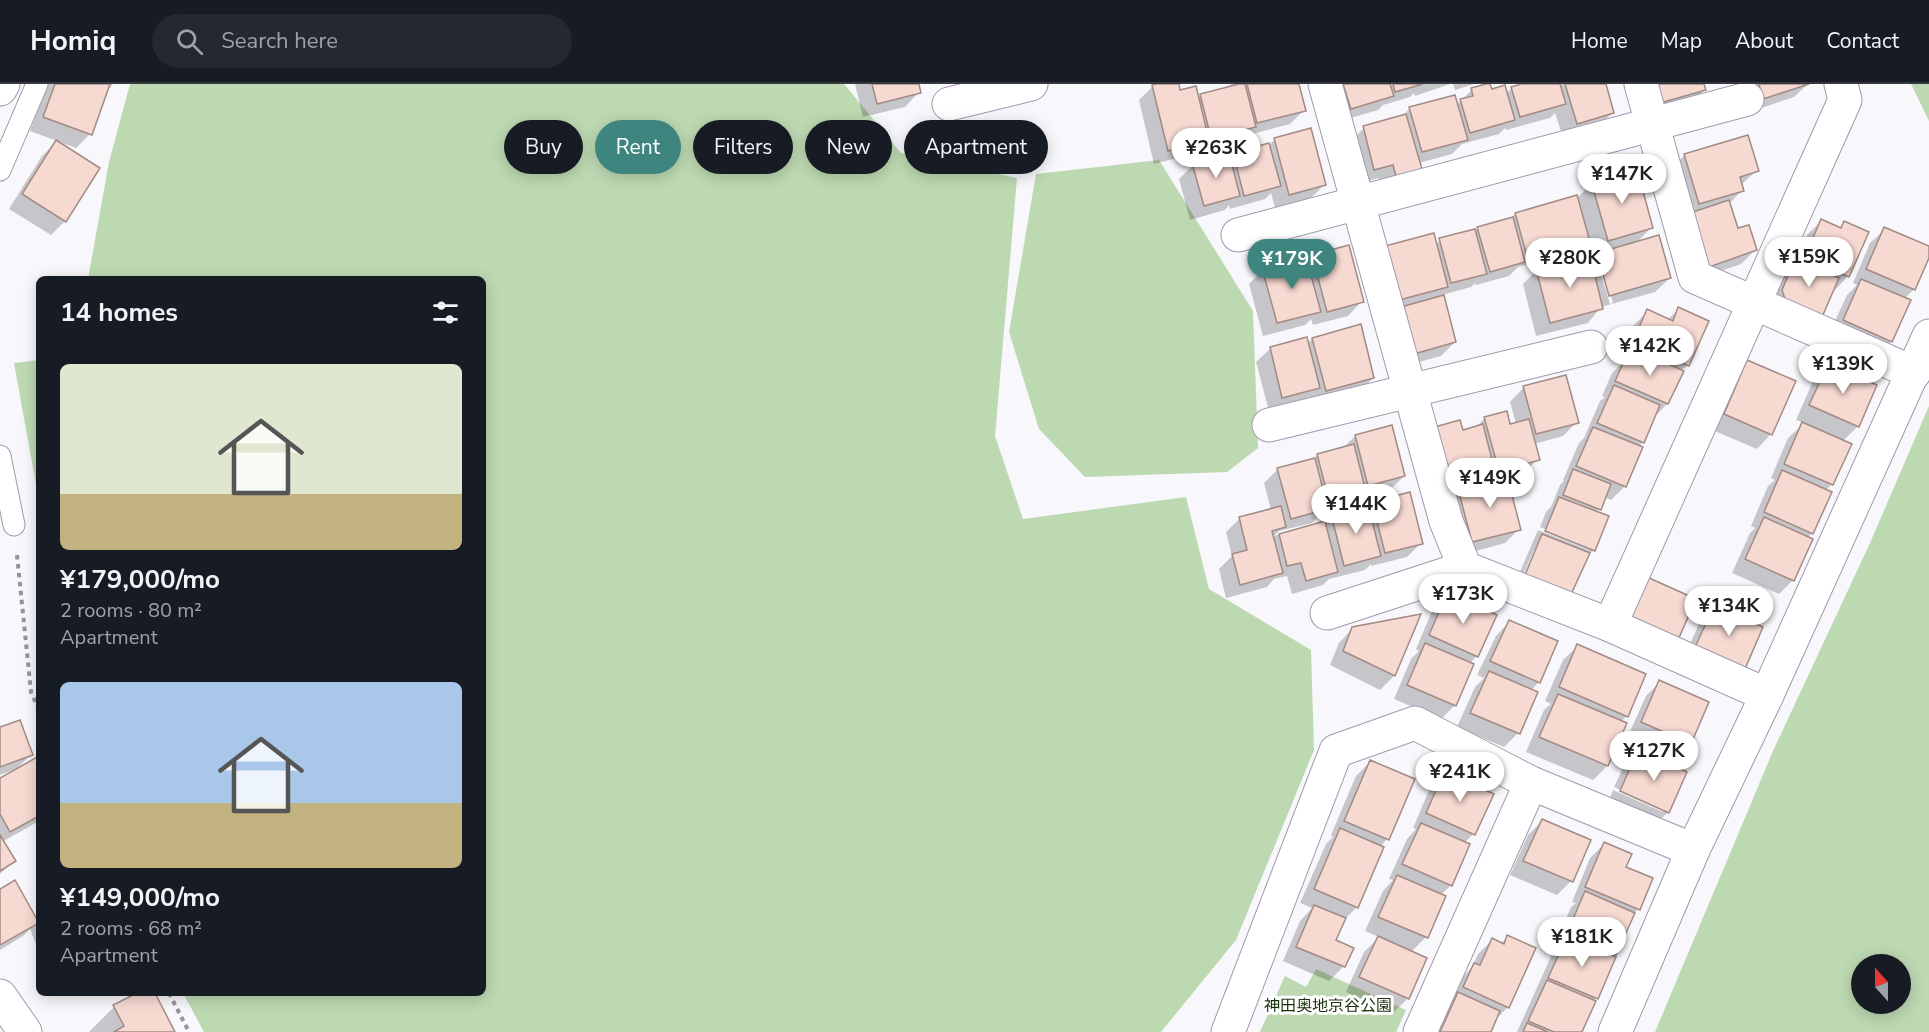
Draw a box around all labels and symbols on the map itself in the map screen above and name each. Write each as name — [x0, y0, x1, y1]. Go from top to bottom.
pin: ¥263K — [1174, 128, 1258, 179]
pin: ¥147K — [1580, 154, 1664, 205]
pin: ¥159K — [1767, 237, 1851, 288]
pin: ¥280K — [1528, 238, 1612, 289]
pin: ¥179K — [1250, 239, 1334, 290]
pin: ¥142K — [1608, 326, 1692, 377]
pin: ¥139K — [1801, 344, 1885, 395]
pin: ¥149K — [1448, 458, 1532, 509]
pin: ¥144K — [1314, 484, 1398, 535]
pin: ¥173K — [1421, 574, 1505, 625]
pin: ¥134K — [1687, 586, 1771, 637]
pin: ¥127K — [1612, 731, 1696, 782]
pin: ¥241K — [1418, 752, 1502, 803]
pin: ¥181K — [1540, 917, 1624, 968]
north arrow — [1851, 954, 1911, 1014]
park label: 神田奥地京谷公園 — [1264, 995, 1392, 1017]

